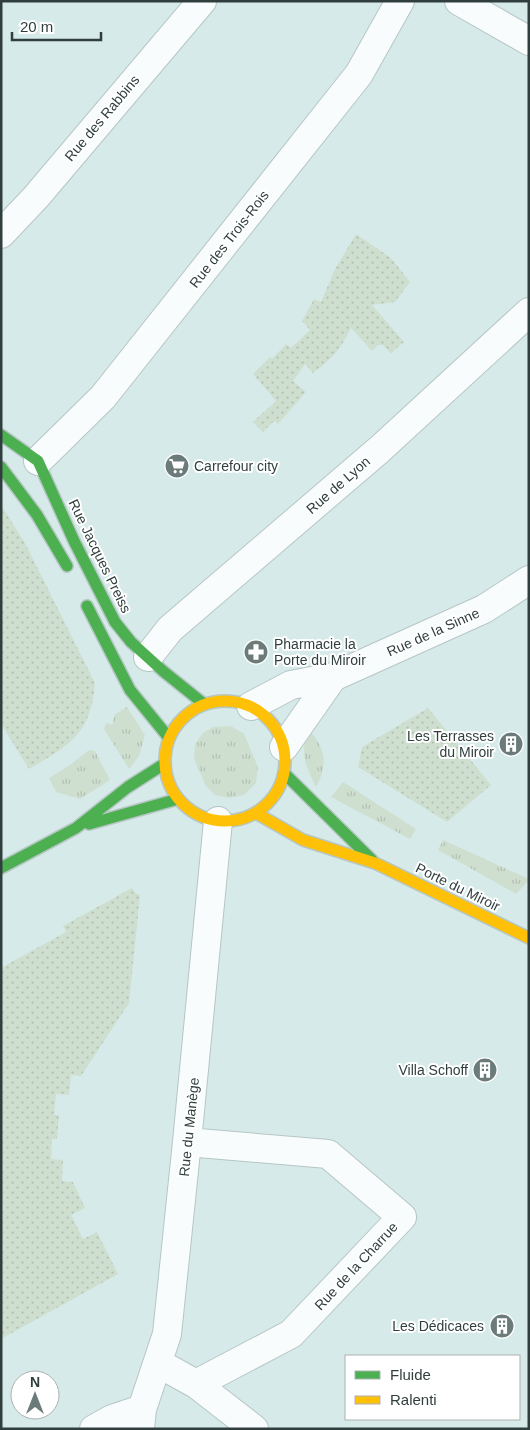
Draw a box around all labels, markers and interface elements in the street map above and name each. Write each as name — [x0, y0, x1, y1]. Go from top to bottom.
scale bar — [12, 10, 101, 42]
text: 20 m — [20, 18, 53, 35]
street label: Rue des Rabbins — [61, 72, 143, 164]
street label: Rue des Trois-Rois — [186, 187, 272, 291]
supermarket icon: Carrefour city — [164, 453, 190, 479]
street label: Rue de Lyon — [303, 453, 373, 517]
place label: Carrefour city — [194, 458, 278, 474]
street label: Rue Jacques Preiss — [66, 497, 134, 615]
street label: Rue de la Sinne — [384, 604, 482, 660]
place label: Pharmacie la Porte du Miroir — [274, 636, 366, 668]
pharmacy icon: Pharmacie la Porte du Miroir — [243, 639, 269, 665]
place label: Les Terrasses du Miroir — [407, 728, 494, 760]
building icon: Les Terrasses du Miroir — [498, 731, 524, 757]
street label: Porte du Miroir — [413, 860, 503, 914]
building icon: Villa Schoff — [472, 1057, 498, 1083]
place label: Villa Schoff — [398, 1062, 468, 1078]
street label: Rue du Manège — [176, 1076, 202, 1177]
street label: Rue de la Charrue — [311, 1219, 401, 1313]
building icon: Les Dédicaces — [489, 1313, 515, 1339]
place label: Les Dédicaces — [392, 1318, 484, 1334]
legend — [345, 1355, 520, 1420]
text: Fluide — [390, 1366, 431, 1383]
north arrow — [10, 1370, 60, 1420]
text: N — [30, 1374, 40, 1390]
text: Ralenti — [390, 1391, 437, 1408]

